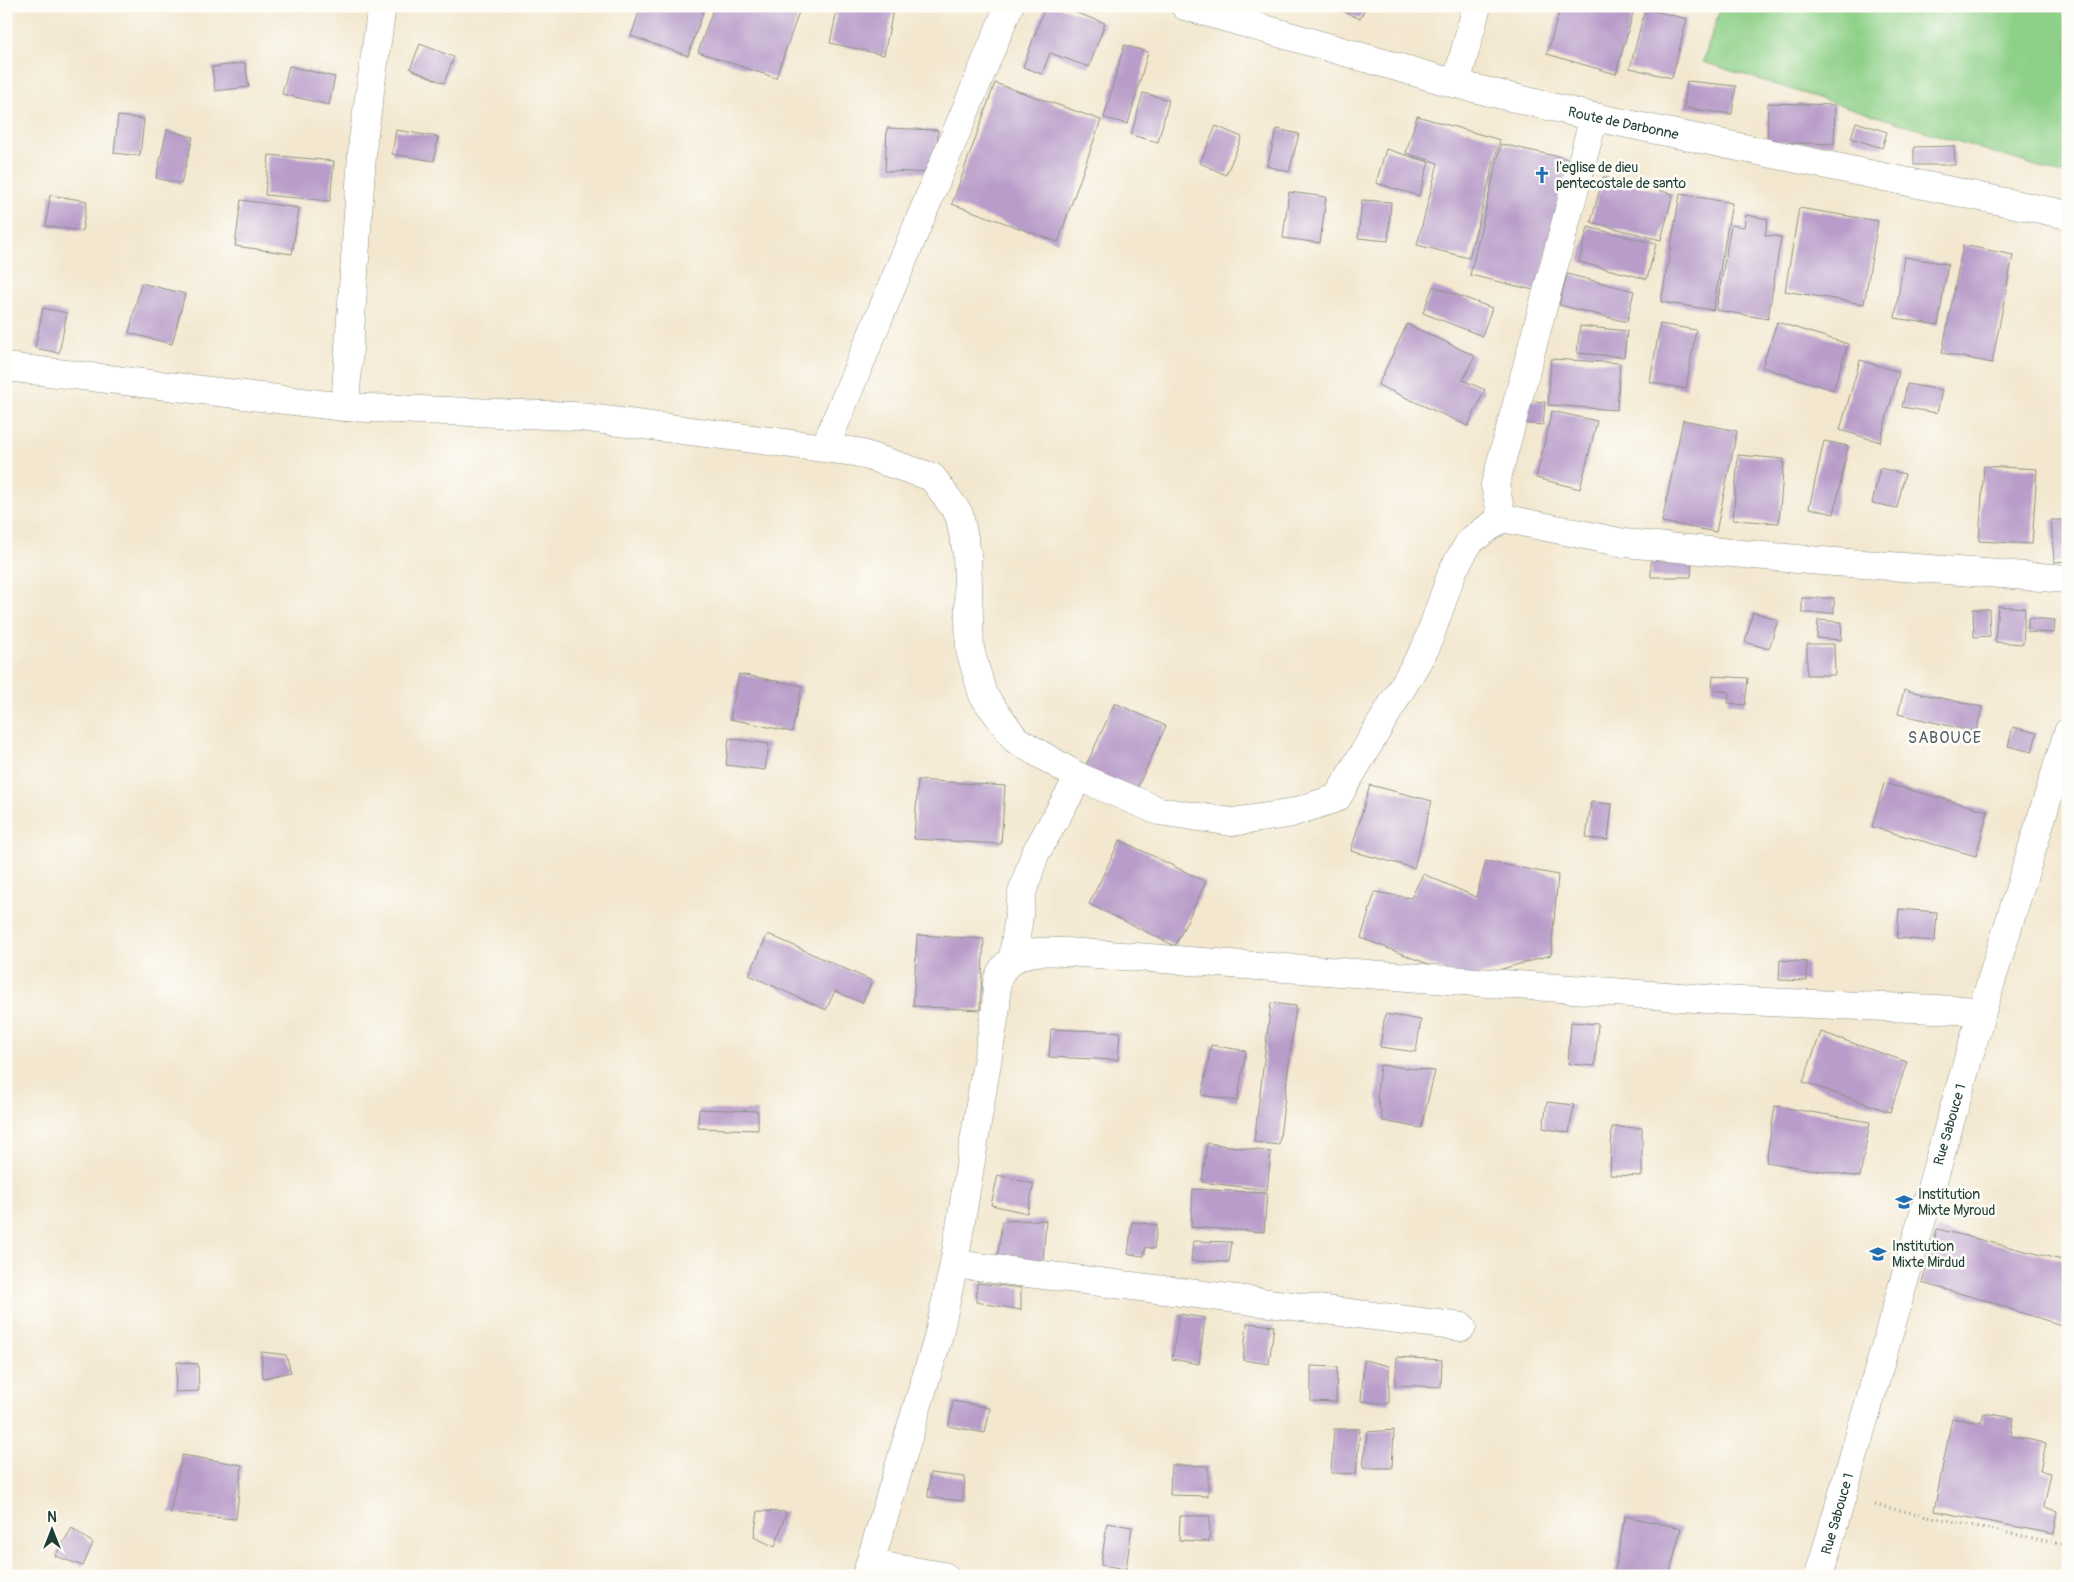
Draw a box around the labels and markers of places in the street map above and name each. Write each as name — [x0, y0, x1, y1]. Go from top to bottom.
place label: l'eglise de dieu pentecostale de santo — [1556, 159, 1687, 192]
church icon: l'eglise de dieu pentecostale de santo — [1532, 165, 1552, 185]
place label: Institution Mixte Myroud — [1918, 1186, 1995, 1219]
school or university icon: Institution Mixte Myroud — [1894, 1192, 1914, 1212]
place label: Institution Mixte Mirdud — [1892, 1238, 1965, 1271]
school or university icon: Institution Mixte Mirdud — [1868, 1244, 1888, 1264]

